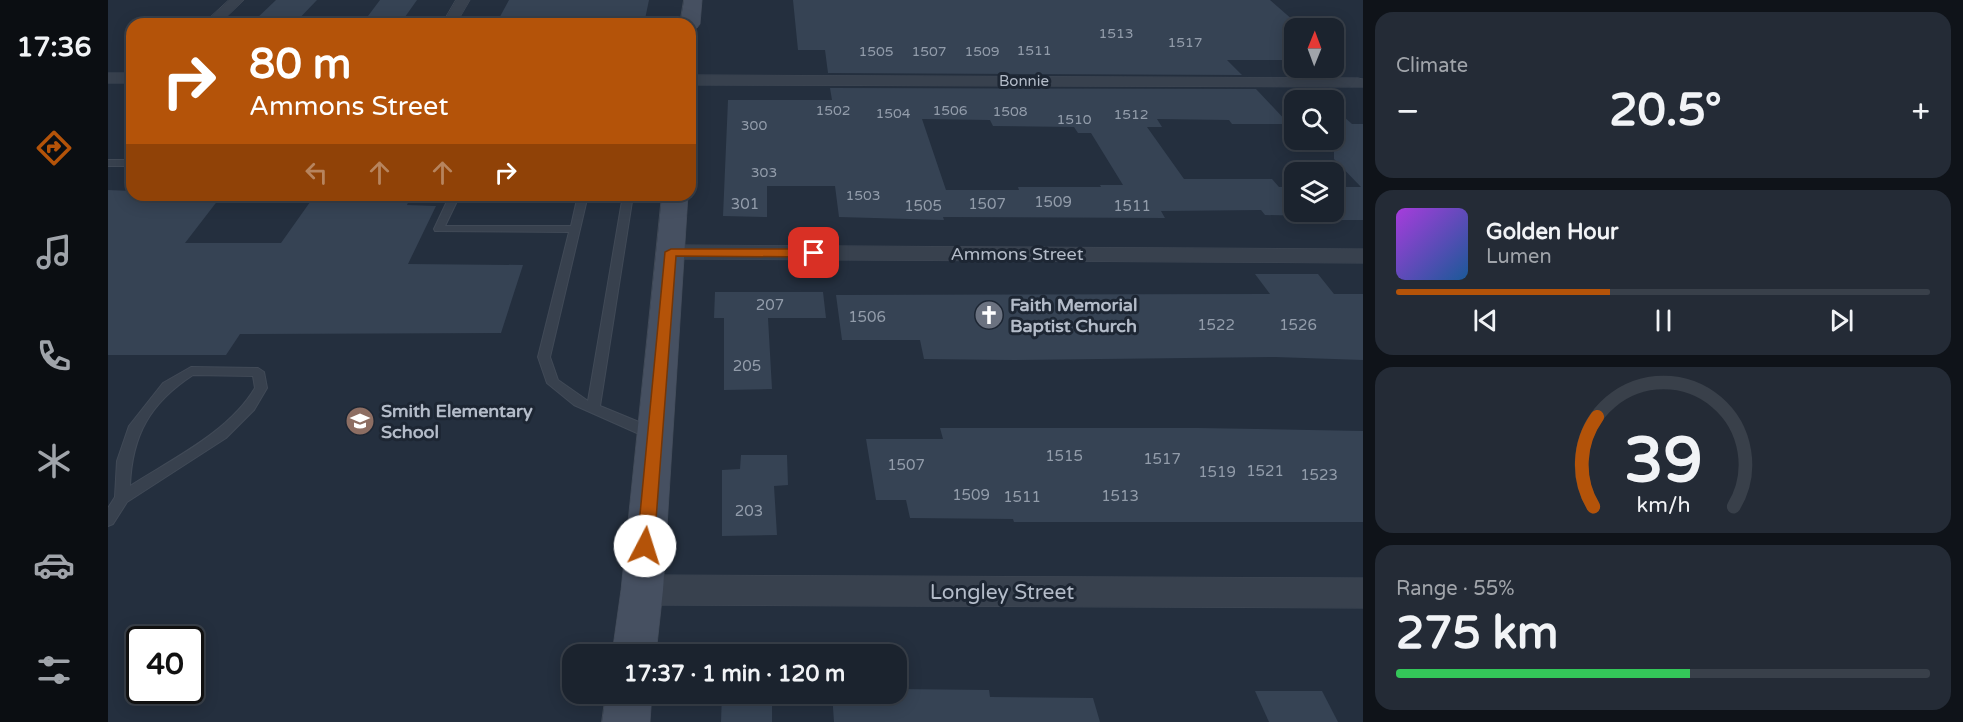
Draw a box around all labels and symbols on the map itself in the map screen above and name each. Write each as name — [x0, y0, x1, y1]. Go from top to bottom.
north arrow — [1284, 18, 1344, 78]
house number: 1513 — [1098, 25, 1134, 42]
house number: 1517 — [1167, 34, 1203, 51]
house number: 1511 — [1016, 42, 1052, 59]
house number: 1505 — [858, 43, 894, 60]
house number: 1507 — [911, 43, 947, 60]
house number: 1509 — [964, 43, 1000, 60]
street label: Bonnie — [999, 72, 1049, 90]
house number: 1502 — [815, 102, 851, 119]
house number: 1506 — [932, 102, 968, 119]
house number: 1508 — [992, 103, 1028, 120]
house number: 1504 — [875, 105, 911, 122]
house number: 1512 — [1113, 106, 1149, 123]
house number: 1510 — [1056, 111, 1092, 128]
house number: 300 — [741, 117, 767, 134]
house number: 303 — [751, 164, 777, 181]
house number: 1503 — [845, 187, 881, 204]
house number: 1509 — [1034, 193, 1072, 211]
house number: 301 — [731, 195, 759, 213]
house number: 1507 — [968, 195, 1006, 213]
house number: 1505 — [904, 197, 942, 215]
house number: 1511 — [1113, 197, 1151, 215]
pin — [788, 227, 839, 278]
street label: Ammons Street — [950, 243, 1084, 265]
place label: Faith Memorial Baptist Church — [1010, 294, 1137, 337]
house number: 207 — [756, 296, 784, 314]
church icon: Faith Memorial Baptist Church — [973, 299, 1005, 331]
house number: 1506 — [848, 308, 886, 326]
house number: 1522 — [1197, 316, 1235, 334]
house number: 1526 — [1279, 316, 1317, 334]
house number: 205 — [733, 357, 761, 375]
place label: Smith Elementary School — [381, 400, 533, 443]
school or university icon: Smith Elementary School — [344, 405, 376, 437]
house number: 1515 — [1045, 447, 1083, 465]
house number: 1517 — [1143, 450, 1181, 468]
house number: 1507 — [887, 456, 925, 474]
house number: 1521 — [1246, 462, 1284, 480]
house number: 1519 — [1198, 463, 1236, 481]
house number: 1523 — [1300, 466, 1338, 484]
house number: 1509 — [952, 486, 990, 504]
house number: 1513 — [1101, 487, 1139, 505]
house number: 1511 — [1003, 488, 1041, 506]
house number: 203 — [735, 502, 763, 520]
position arrow — [613, 514, 677, 578]
street label: Longley Street — [930, 580, 1074, 605]
speed limit sign: 40 — [126, 626, 204, 704]

